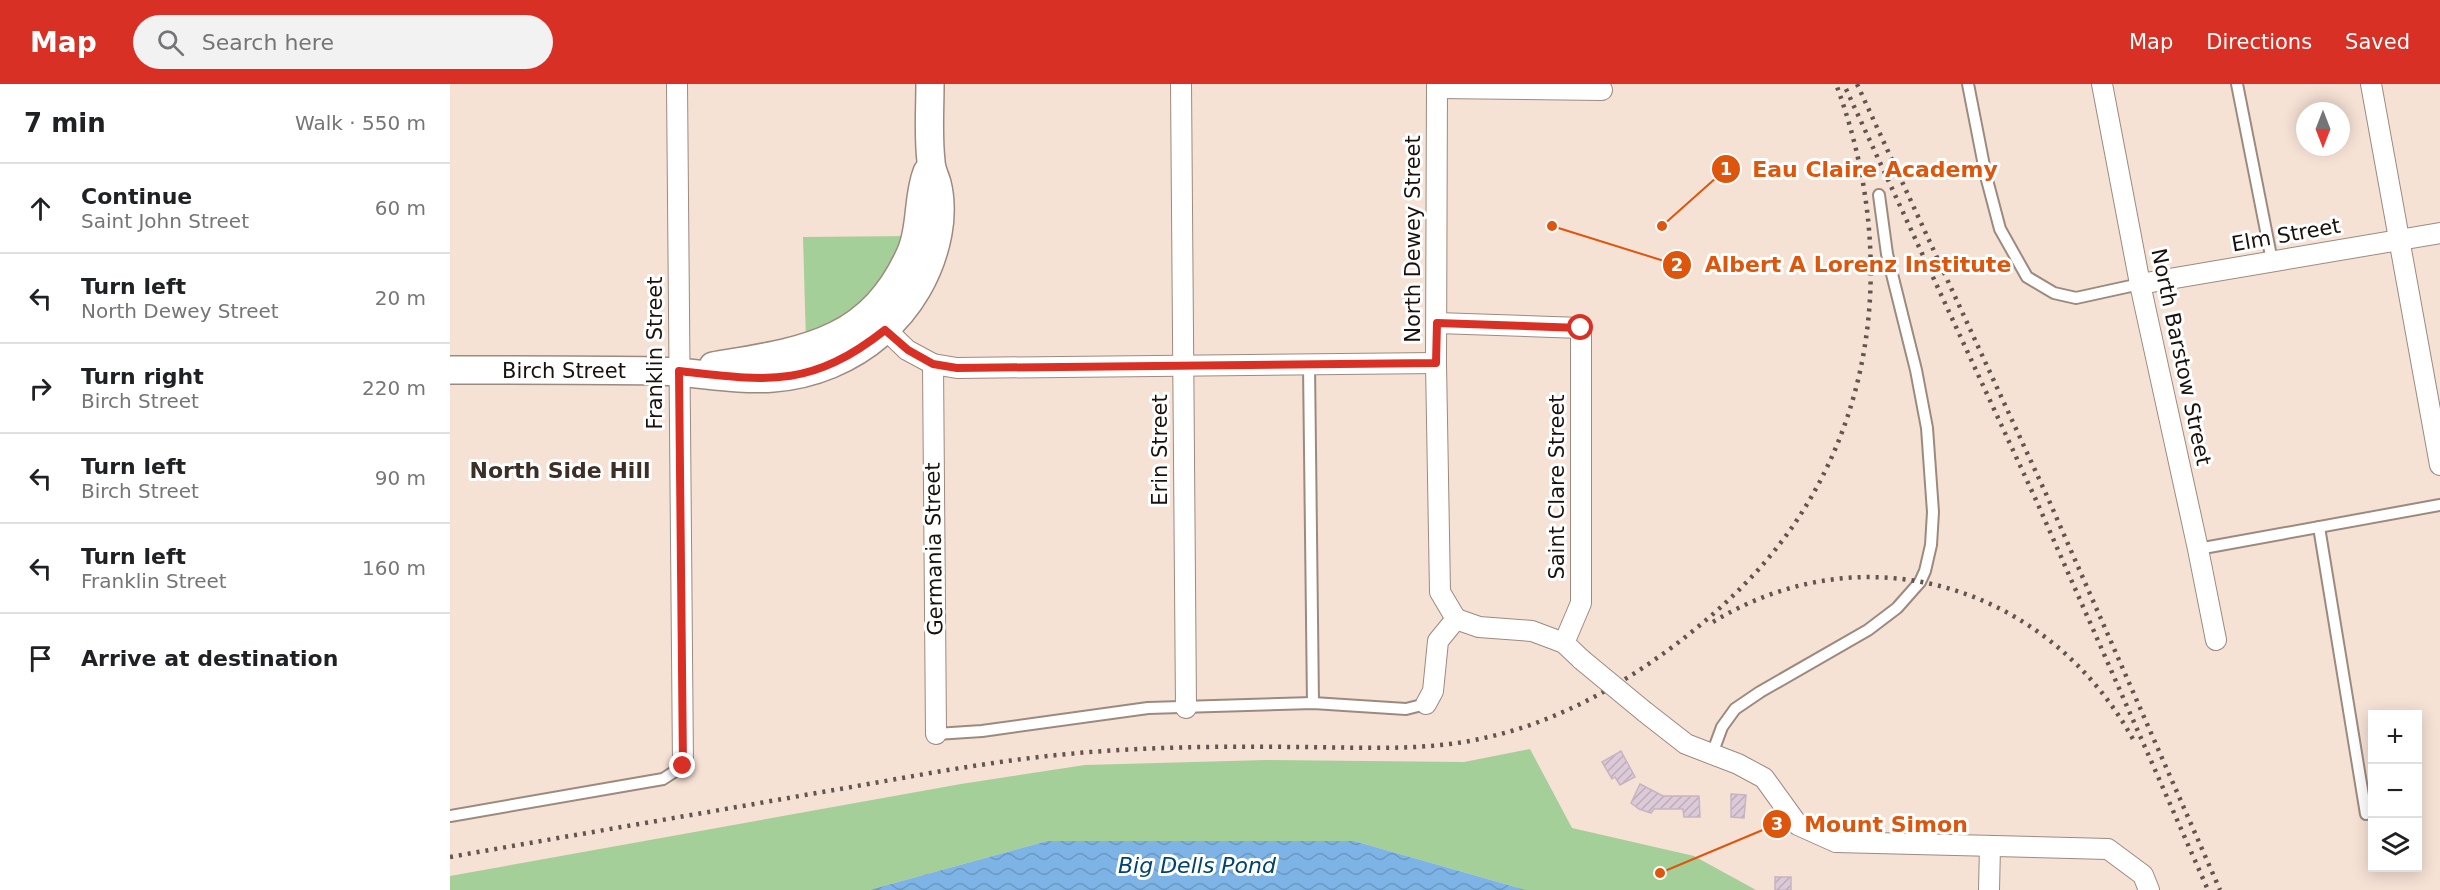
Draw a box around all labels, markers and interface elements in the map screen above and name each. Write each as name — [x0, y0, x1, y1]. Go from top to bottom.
search box — [133, 15, 553, 69]
text: Map — [30, 26, 97, 59]
icon: search — [154, 26, 187, 59]
text: Search here — [202, 30, 334, 55]
text: Map — [2129, 30, 2173, 54]
text: Directions — [2206, 30, 2312, 54]
text: Saved — [2345, 30, 2410, 54]
north arrow — [2296, 102, 2350, 156]
text: 7 min — [24, 108, 106, 138]
text: Walk · 550 m — [295, 111, 426, 135]
street label: North Dewey Street — [1401, 135, 1425, 343]
callout: Eau Claire Academy — [1711, 149, 2010, 189]
text: Eau Claire Academy — [1752, 157, 1998, 182]
text: 1 — [1720, 158, 1732, 179]
text: Continue — [81, 184, 192, 209]
icon: ahead — [24, 192, 57, 225]
text: 60 m — [375, 196, 426, 220]
text: Saint John Street — [81, 209, 249, 233]
street label: Elm Street — [2230, 214, 2342, 256]
callout: Albert A Lorenz Institute — [1662, 245, 2023, 285]
street label: North Barstow Street — [2146, 246, 2216, 468]
text: Albert A Lorenz Institute — [1705, 252, 2011, 277]
text: 2 — [1671, 254, 1683, 275]
text: Turn left — [81, 274, 186, 299]
street label: Franklin Street — [643, 277, 667, 430]
icon: left — [24, 282, 57, 315]
text: 20 m — [375, 286, 426, 310]
text: North Dewey Street — [81, 299, 279, 323]
route start — [1567, 314, 1593, 340]
street label: Birch Street — [502, 359, 626, 383]
text: Turn right — [81, 364, 204, 389]
icon: right — [24, 372, 57, 405]
text: 220 m — [362, 376, 426, 400]
text: Birch Street — [81, 389, 199, 413]
street label: Erin Street — [1148, 394, 1172, 506]
street label: Saint Clare Street — [1545, 394, 1569, 580]
text: Turn left — [81, 454, 186, 479]
district label: North Side Hill — [470, 458, 650, 483]
icon: left — [24, 462, 57, 495]
street label: Germania Street — [920, 462, 948, 636]
text: 90 m — [375, 466, 426, 490]
text: Birch Street — [81, 479, 199, 503]
text: Turn left — [81, 544, 186, 569]
icon: left — [24, 552, 57, 585]
text: 160 m — [362, 556, 426, 580]
text: Franklin Street — [81, 569, 227, 593]
icon: arrive — [24, 642, 57, 675]
text: Arrive at destination — [81, 646, 338, 671]
map controls — [2368, 710, 2422, 872]
button: + — [2368, 710, 2422, 764]
route end — [669, 752, 695, 778]
button: − — [2368, 764, 2422, 818]
callout: Mount Simon — [1762, 804, 1980, 844]
text: Mount Simon — [1804, 812, 1968, 837]
text: 3 — [1771, 813, 1783, 834]
button: layers — [2368, 818, 2422, 872]
water label: Big Dells Pond — [1118, 853, 1277, 878]

